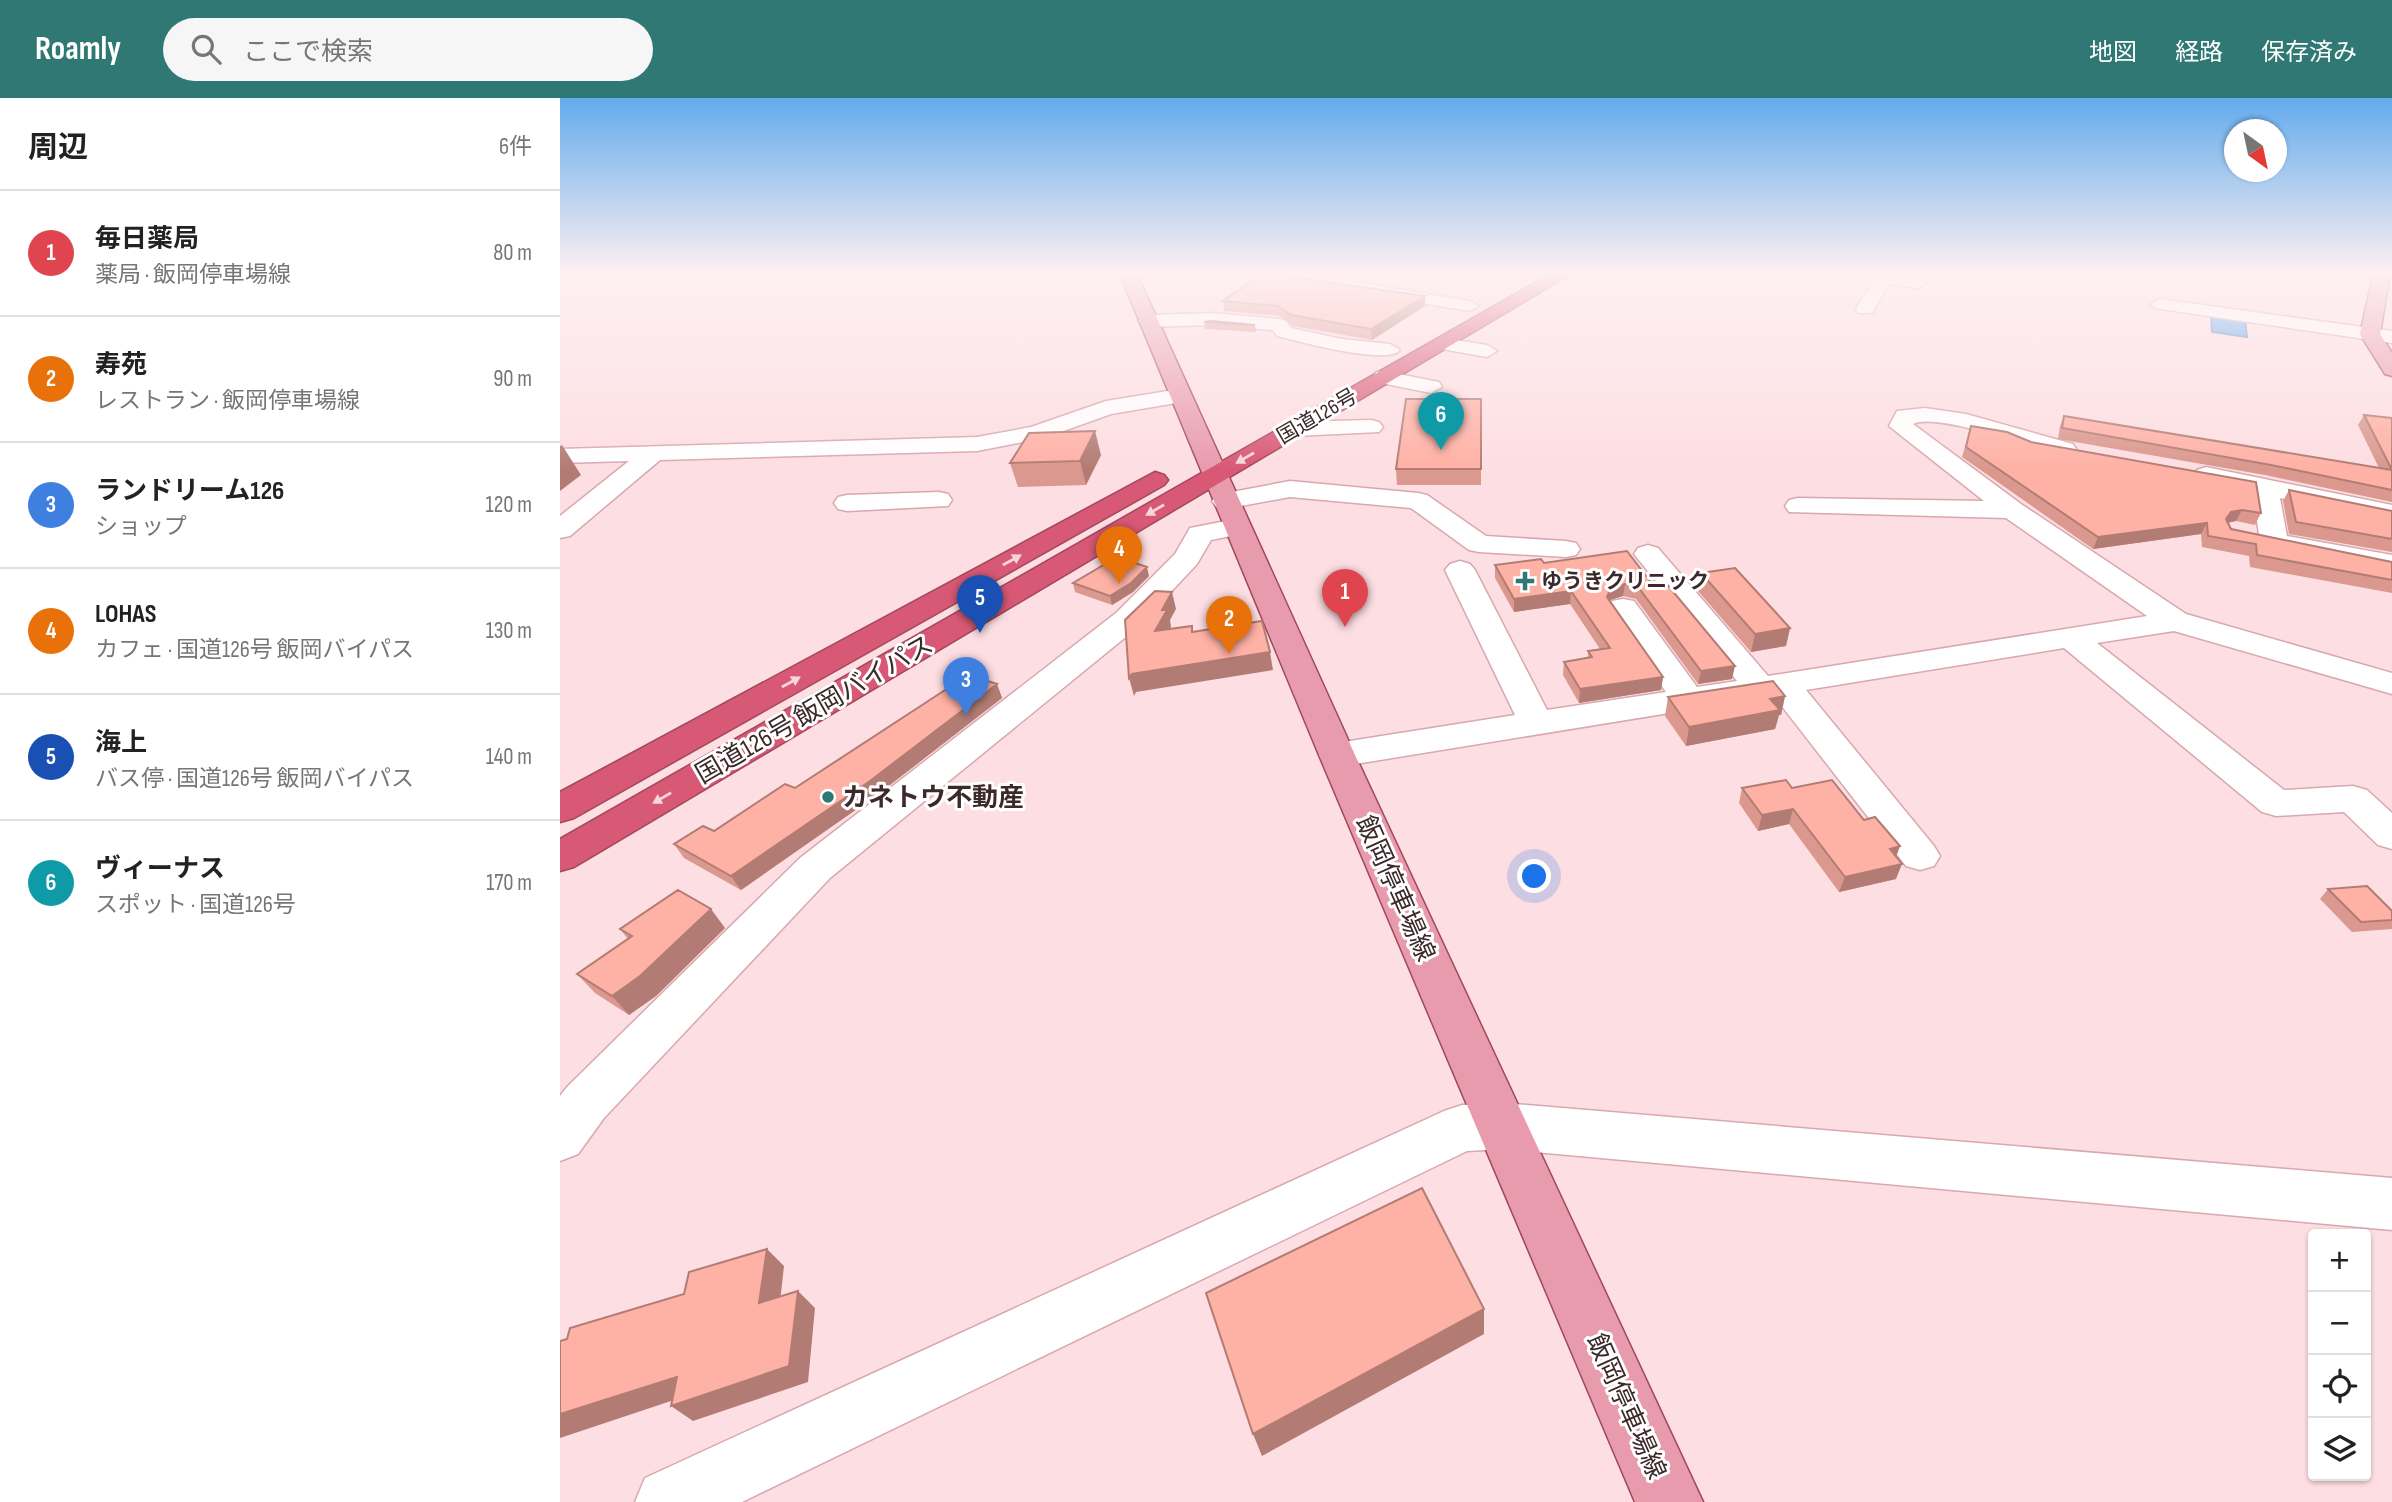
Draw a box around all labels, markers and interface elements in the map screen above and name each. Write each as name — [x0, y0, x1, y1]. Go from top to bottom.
search box — [163, 18, 653, 81]
text: Roamly — [35, 29, 121, 69]
icon: search — [187, 30, 225, 68]
text: ここで検索 — [243, 37, 373, 68]
text: 地図 — [2089, 38, 2137, 67]
text: 経路 — [2175, 38, 2223, 67]
text: 保存済み — [2261, 38, 2357, 67]
north arrow — [2224, 119, 2287, 182]
text: 周辺 — [28, 130, 88, 166]
text: 6件 — [499, 133, 532, 161]
text: 毎日薬局 — [95, 224, 199, 255]
text: 1 — [46, 239, 56, 267]
text: 80 m — [493, 239, 532, 267]
text: 薬局 · 飯岡停車場線 — [95, 261, 291, 289]
text: 寿苑 — [95, 350, 147, 381]
text: 2 — [46, 365, 56, 393]
text: 90 m — [493, 365, 532, 393]
street label: 国道126号 — [1273, 383, 1362, 449]
text: レストラン · 飯岡停車場線 — [95, 387, 360, 415]
pin: 6 — [1418, 392, 1464, 450]
one-way arrow — [1235, 452, 1254, 464]
text: ランドリーム126 — [95, 476, 284, 507]
text: 3 — [46, 491, 56, 519]
text: 120 m — [486, 491, 532, 519]
one-way arrow — [1145, 504, 1165, 516]
text: ショップ — [95, 513, 187, 541]
pin: 4 — [1096, 526, 1142, 584]
one-way arrow — [1002, 554, 1022, 566]
pin: 1 — [1322, 569, 1368, 627]
place label: ゆうきクリニック — [1541, 569, 1709, 594]
marker: ゆうきクリニック — [1515, 571, 1535, 591]
pin: 5 — [957, 575, 1003, 633]
pin: 2 — [1206, 596, 1252, 654]
text: LOHAS — [95, 599, 156, 630]
text: 4 — [46, 617, 56, 645]
text: 130 m — [486, 617, 532, 645]
street label: 国道126号 飯岡バイパス — [690, 630, 939, 791]
text: カフェ · 国道126号 飯岡バイパス — [95, 636, 414, 664]
pin: 3 — [943, 657, 989, 715]
one-way arrow — [782, 676, 801, 688]
text: 海上 — [95, 728, 147, 759]
text: 5 — [46, 743, 56, 771]
text: 140 m — [486, 743, 532, 771]
text: バス停 · 国道126号 飯岡バイパス — [95, 765, 414, 793]
place label: カネトウ不動産 — [842, 783, 1024, 814]
marker: カネトウ不動産 — [820, 789, 836, 805]
one-way arrow — [652, 791, 672, 803]
street label: 飯岡停車場線 — [1349, 811, 1441, 966]
text: ヴィーナス — [95, 854, 225, 885]
your location — [1517, 859, 1551, 893]
text: 6 — [46, 869, 56, 897]
text: 170 m — [486, 869, 532, 897]
text: スポット · 国道126号 — [95, 891, 296, 919]
map controls — [2308, 1229, 2371, 1481]
button: + — [2308, 1229, 2371, 1292]
button: − — [2308, 1292, 2371, 1355]
street label: 飯岡停車場線 — [1580, 1329, 1672, 1484]
button: locate — [2308, 1355, 2371, 1418]
button: layers — [2308, 1418, 2371, 1481]

